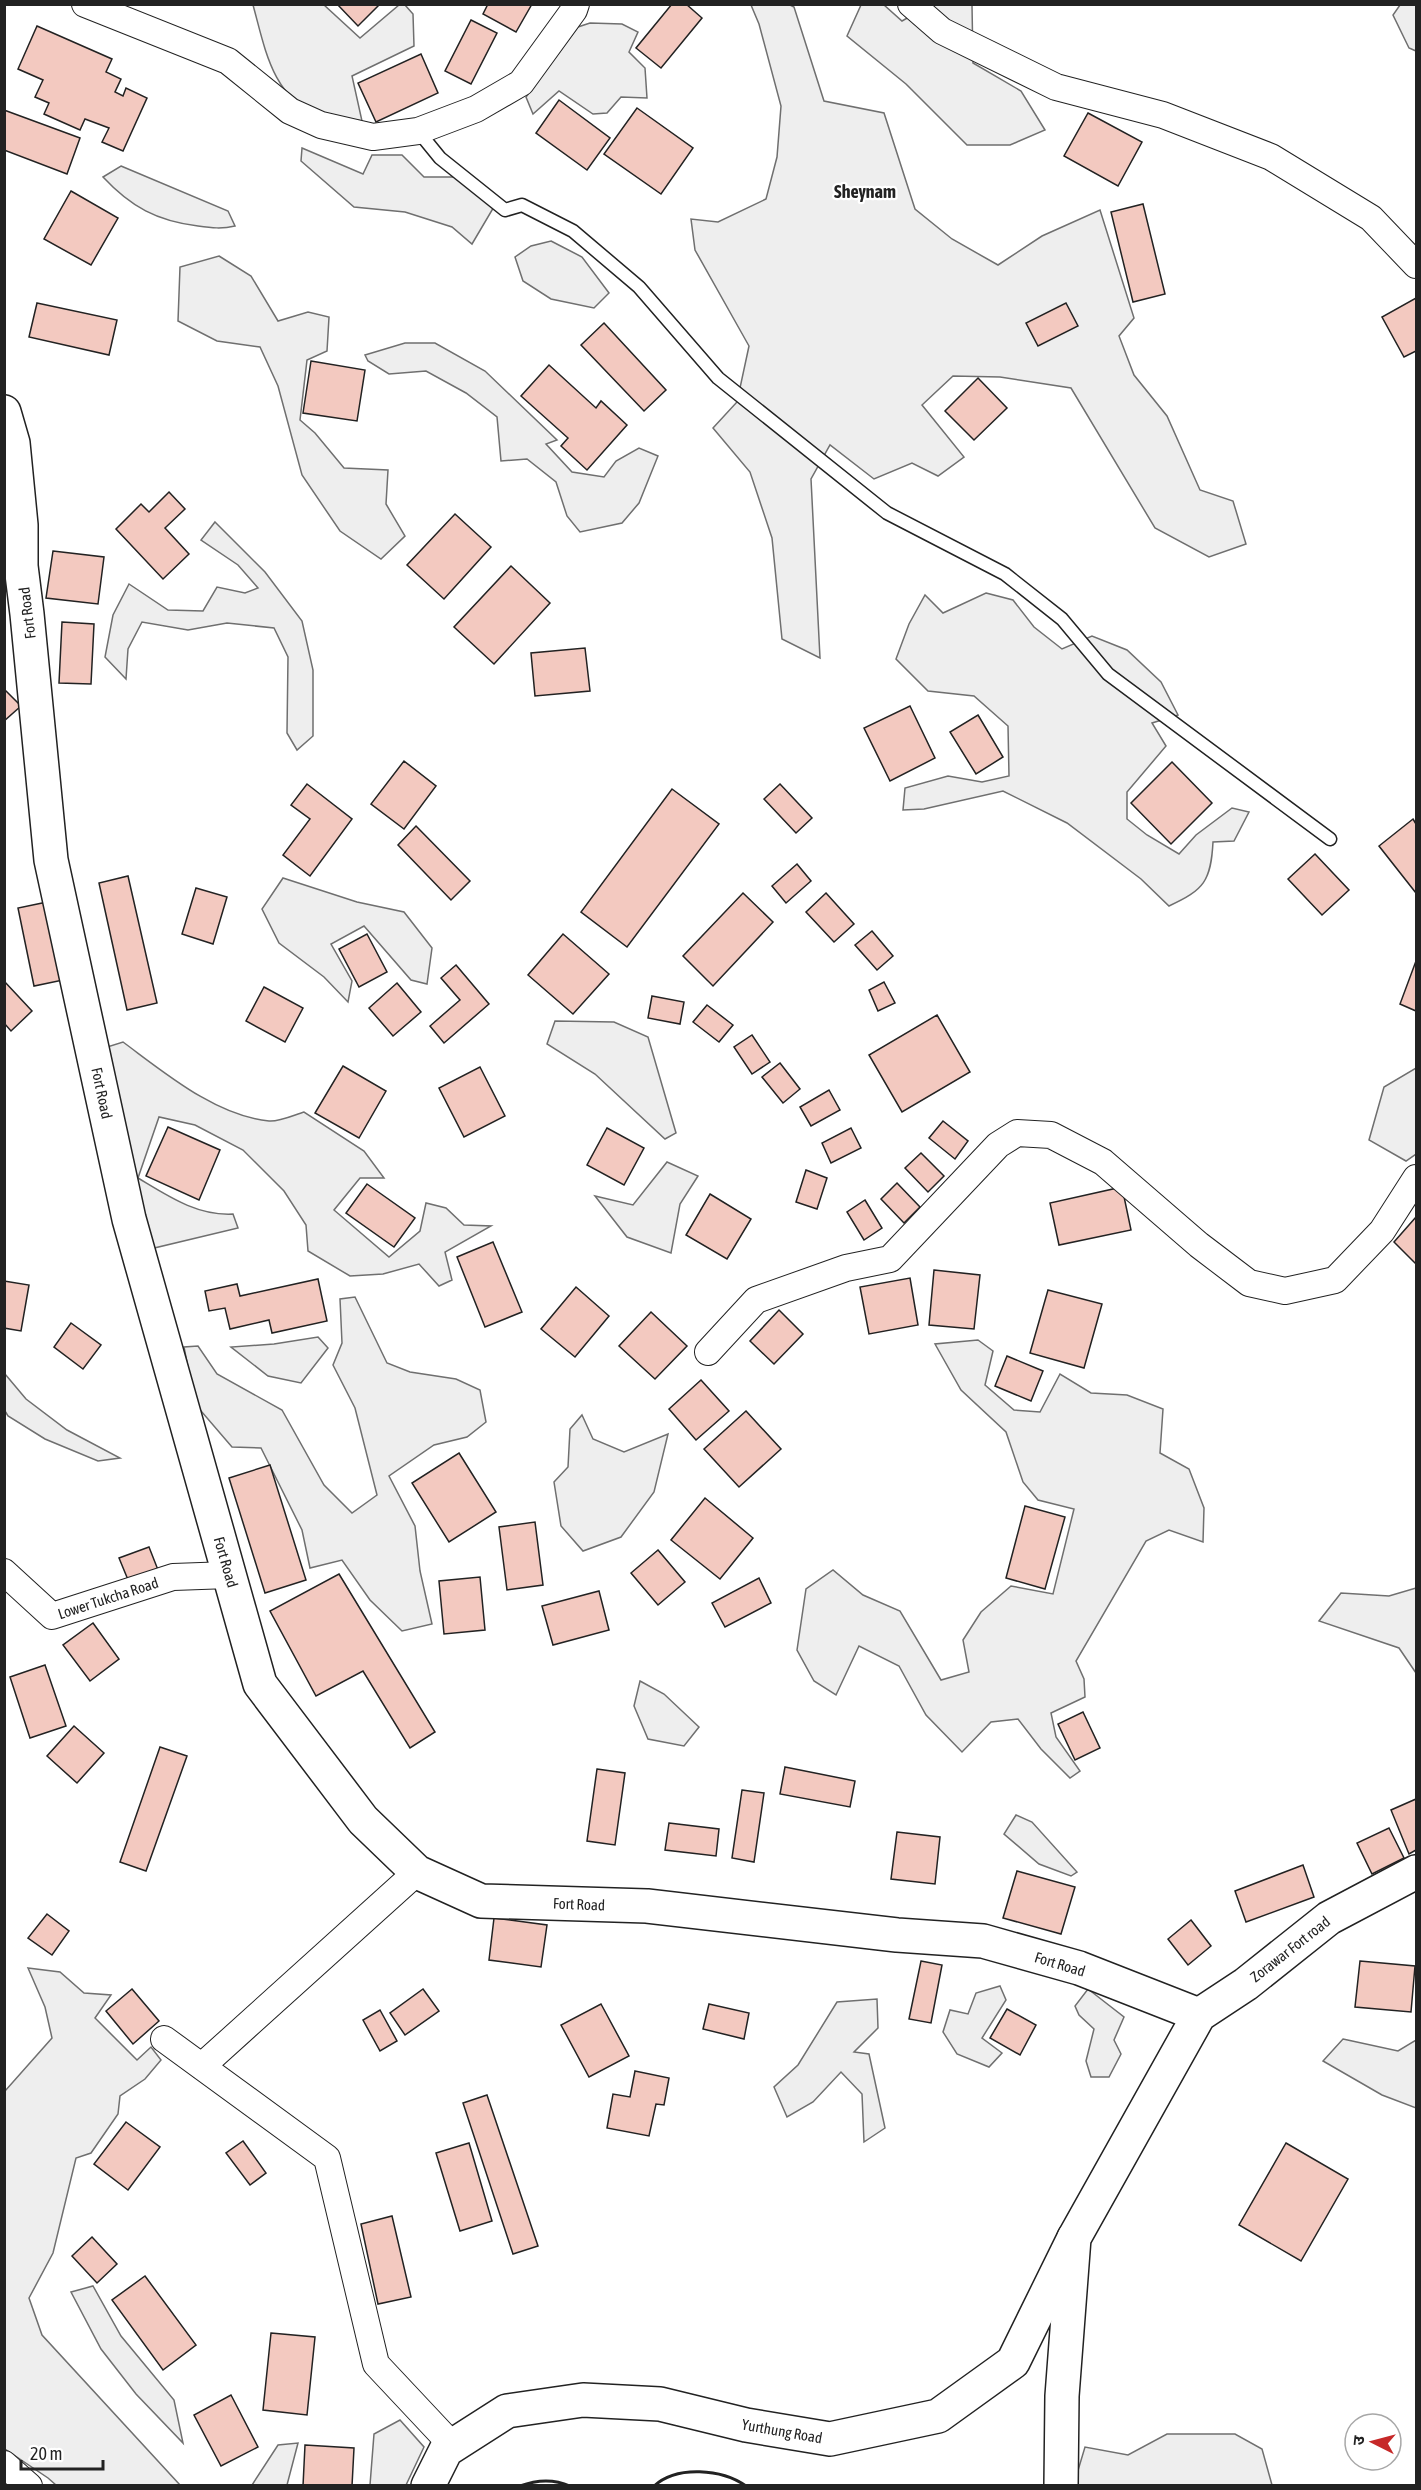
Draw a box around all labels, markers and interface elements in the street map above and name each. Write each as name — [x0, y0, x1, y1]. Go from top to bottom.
district label: Sheynam — [834, 181, 896, 202]
street label: Fort Road — [15, 586, 39, 640]
street label: Fort Road — [88, 1066, 116, 1120]
street label: Fort Road — [211, 1535, 241, 1589]
street label: Lower Tukcha Road — [56, 1574, 160, 1622]
street label: Fort Road — [553, 1895, 605, 1913]
street label: Zorawar Fort road — [1247, 1913, 1333, 1985]
street label: Fort Road — [1033, 1948, 1087, 1980]
north arrow — [1343, 2412, 1403, 2472]
street label: Yurthung Road — [740, 2416, 824, 2446]
scale bar — [21, 2433, 104, 2471]
text: उ — [1349, 2434, 1368, 2446]
text: 20 m — [30, 2443, 62, 2464]

